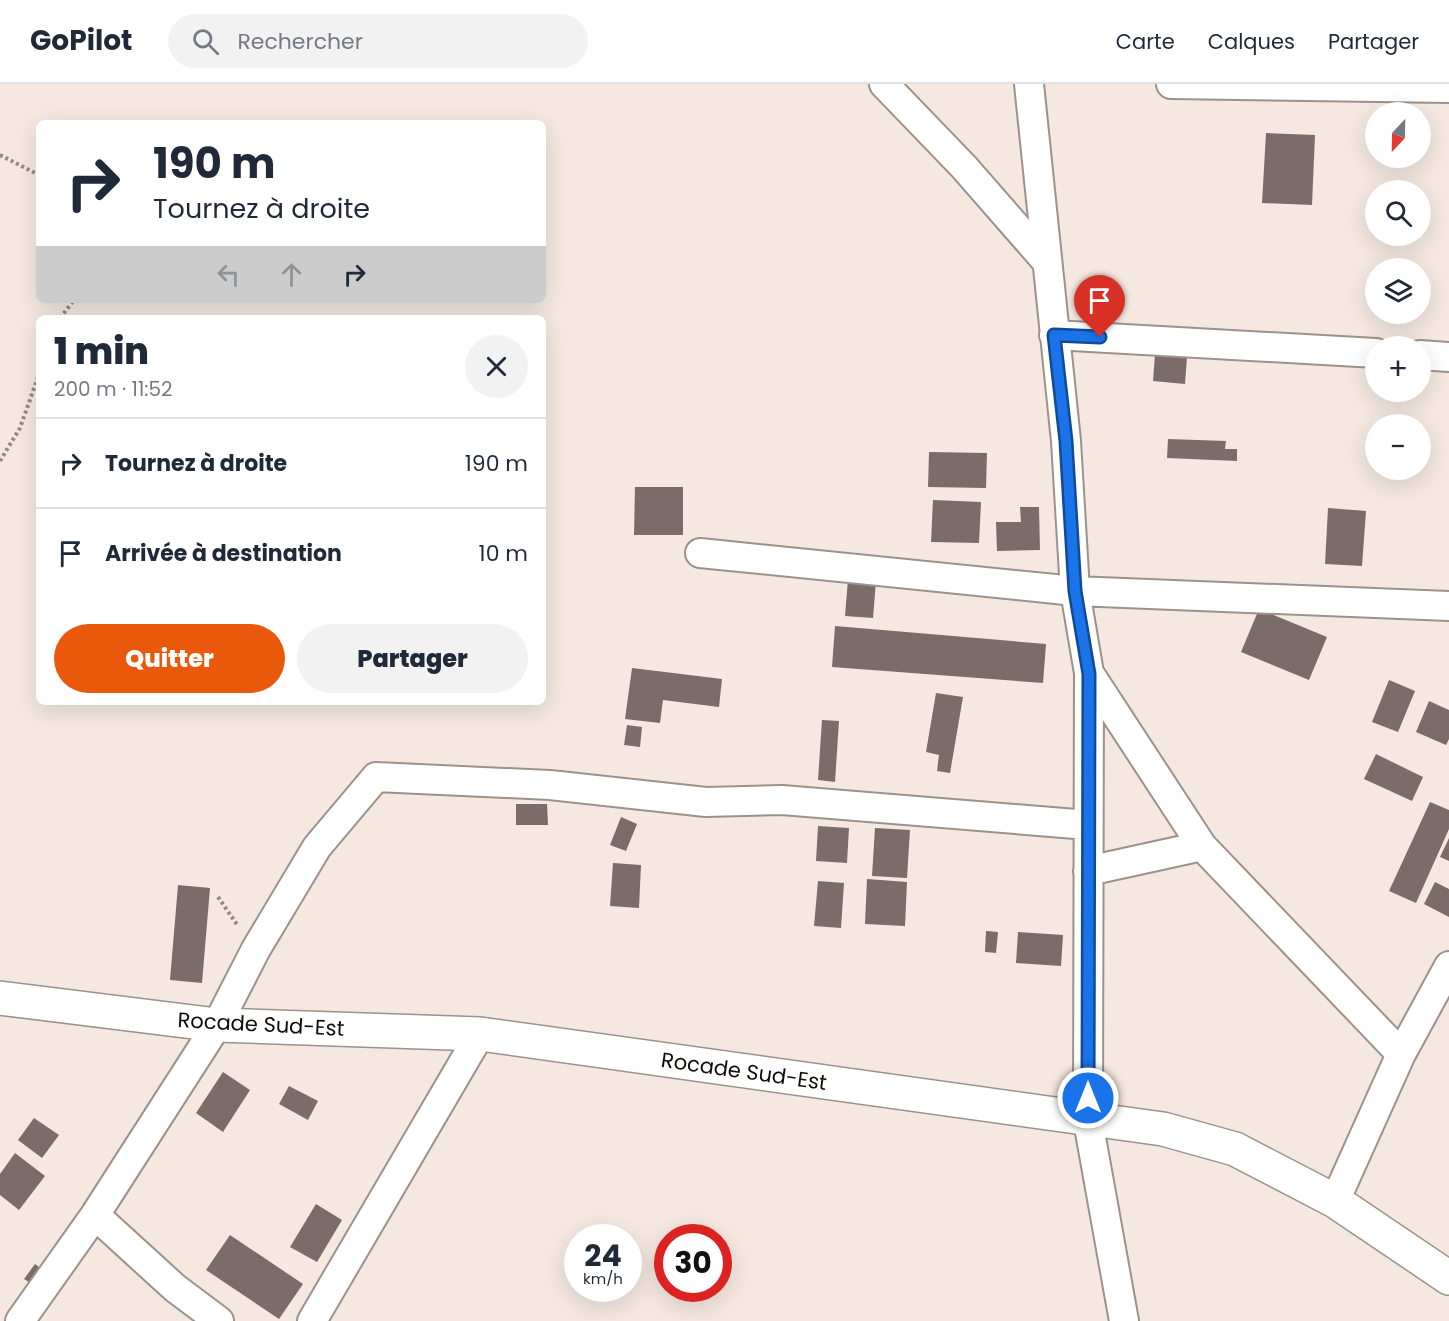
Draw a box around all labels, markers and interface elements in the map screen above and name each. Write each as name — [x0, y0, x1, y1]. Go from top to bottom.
search box — [168, 14, 588, 68]
text: GoPilot — [30, 21, 132, 60]
icon: search — [189, 25, 222, 58]
text: Rechercher — [237, 26, 363, 57]
text: Carte — [1116, 27, 1175, 56]
text: Calques — [1208, 27, 1295, 56]
text: Partager — [1328, 27, 1419, 56]
north arrow — [1365, 102, 1431, 168]
map controls — [1365, 102, 1431, 480]
text: 190 m — [153, 134, 275, 193]
icon: right — [54, 144, 132, 222]
button: search — [1365, 180, 1431, 246]
text: Tournez à droite — [153, 190, 370, 227]
icon: left — [212, 258, 245, 291]
icon: ahead — [275, 258, 308, 291]
icon: right — [338, 258, 371, 291]
button: layers — [1365, 258, 1431, 324]
pin — [1074, 275, 1125, 337]
icon: arrive — [1083, 284, 1116, 317]
text: 1 min — [54, 326, 149, 377]
button: close — [465, 335, 528, 398]
button: + — [1365, 336, 1431, 402]
text: 200 m · 11:52 — [54, 375, 173, 403]
button: − — [1365, 414, 1431, 480]
icon: right — [54, 447, 87, 480]
text: Tournez à droite — [105, 448, 287, 479]
text: 190 m — [465, 448, 528, 479]
icon: arrive — [54, 537, 87, 570]
text: Arrivée à destination — [105, 538, 342, 569]
text: 10 m — [479, 538, 528, 569]
button: Quitter — [54, 624, 285, 693]
button: Partager — [297, 624, 528, 693]
street label: Rocade Sud-Est — [177, 1005, 345, 1043]
street label: Rocade Sud-Est — [659, 1045, 829, 1097]
position arrow — [1056, 1066, 1120, 1130]
speed limit sign: 30 — [654, 1224, 732, 1302]
text: 24 — [584, 1234, 622, 1277]
text: km/h — [583, 1268, 623, 1289]

